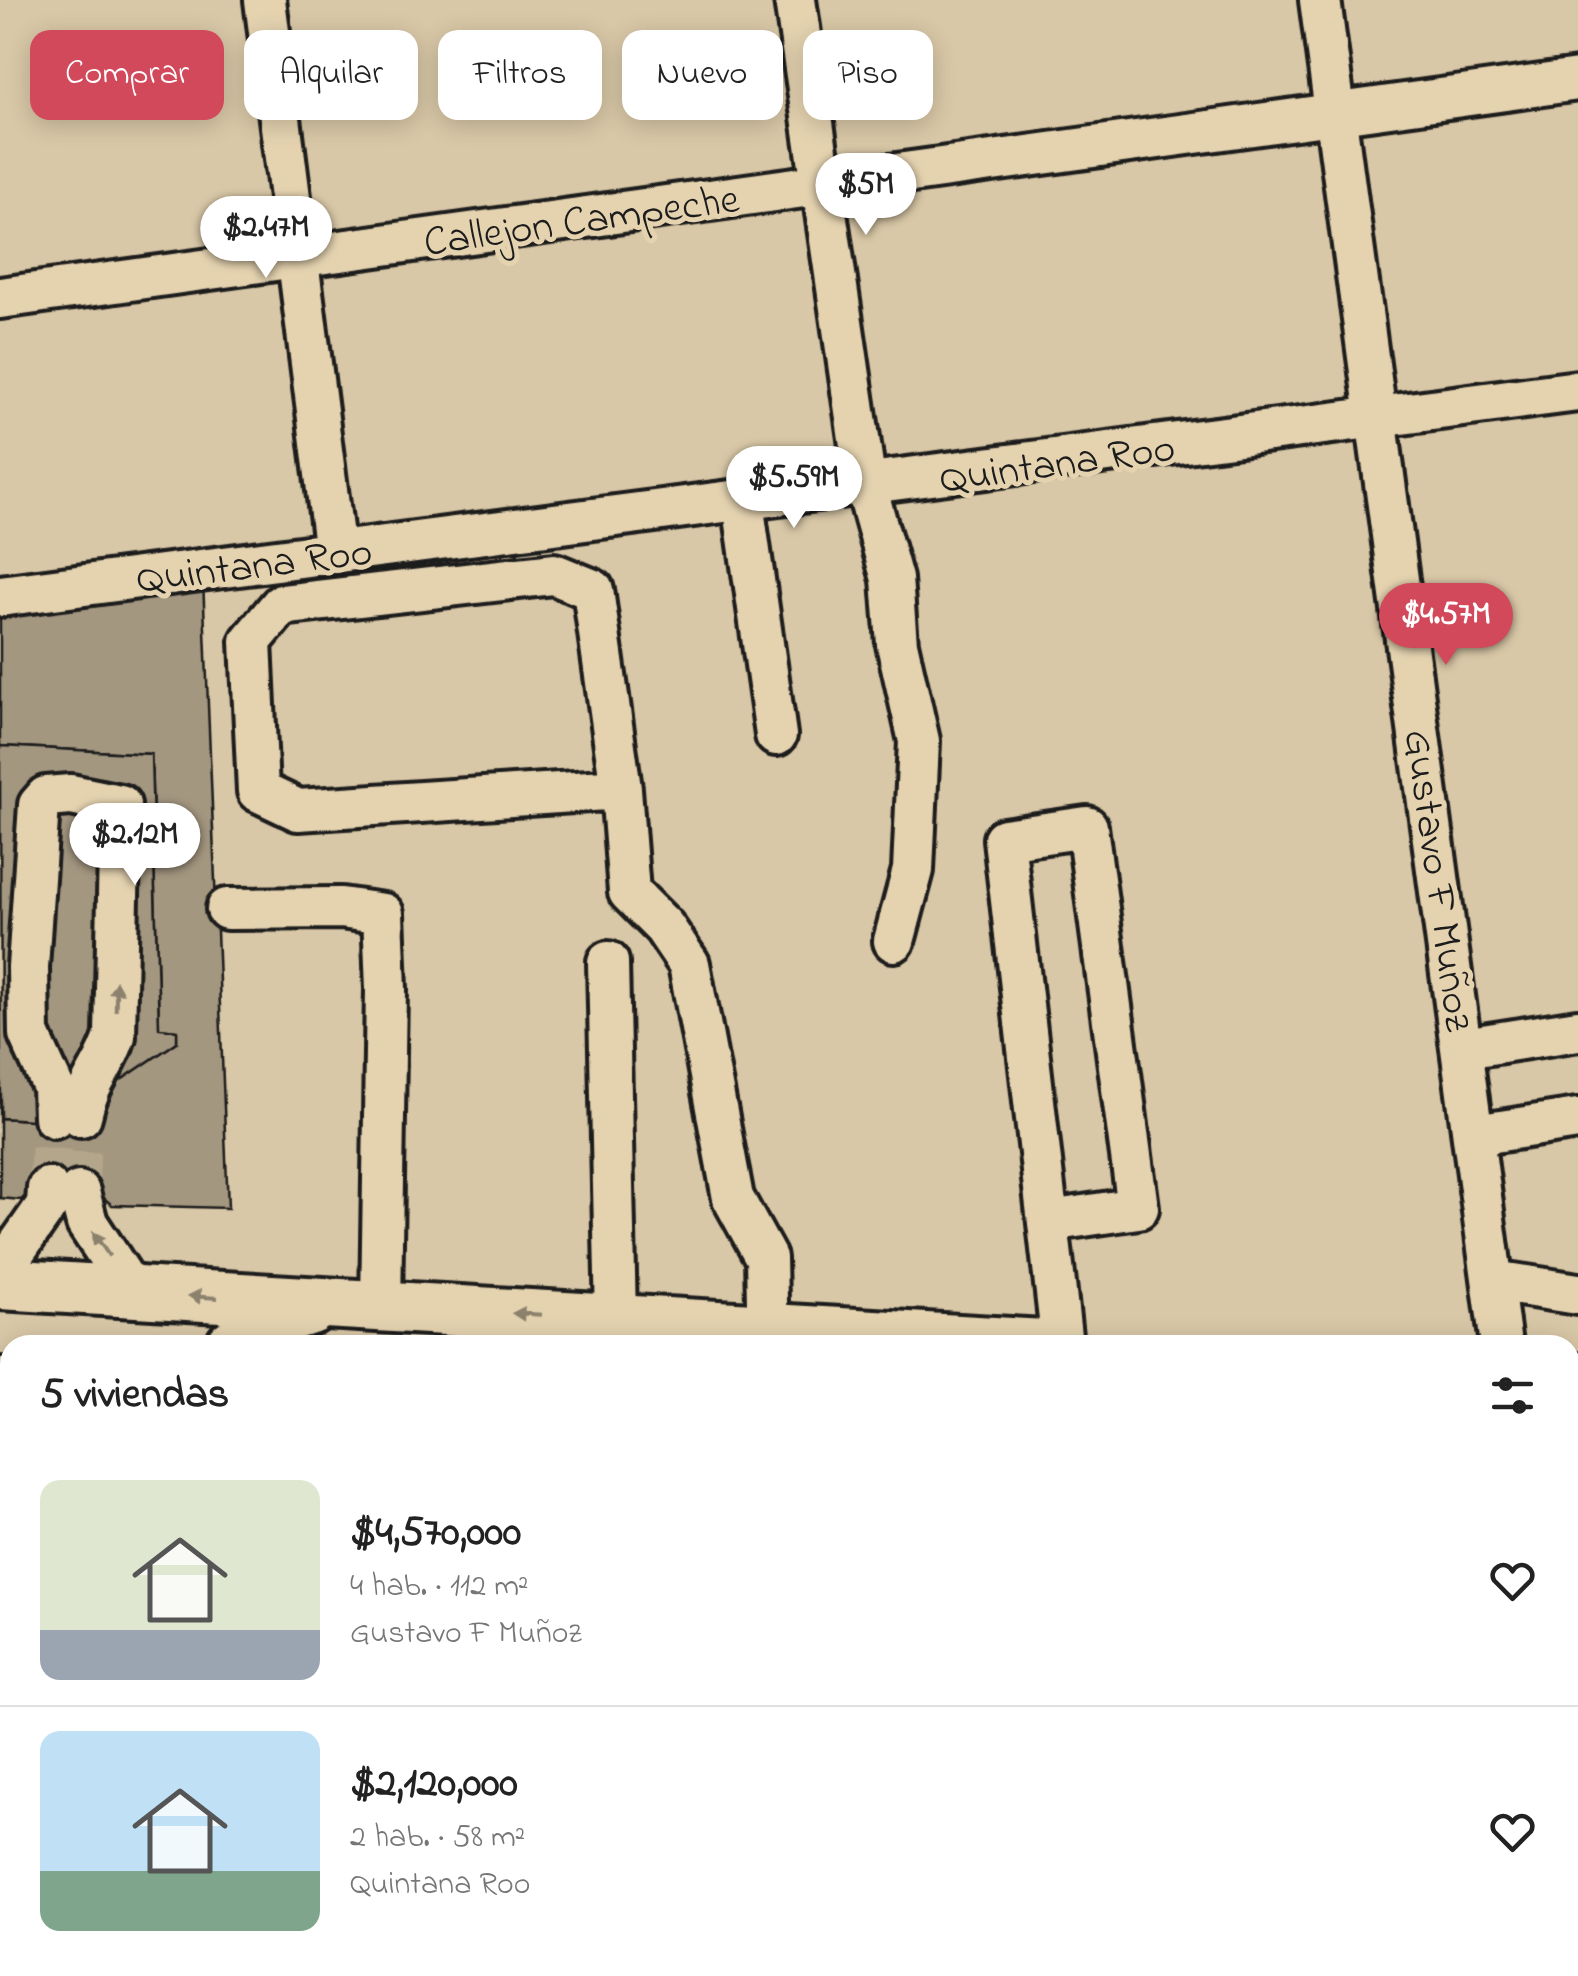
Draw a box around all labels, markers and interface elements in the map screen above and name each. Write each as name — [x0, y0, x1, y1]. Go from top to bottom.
chip: Comprar — [30, 30, 224, 120]
chip: Alquilar — [244, 30, 418, 120]
chip: Filtros — [438, 30, 602, 120]
chip: Nuevo — [622, 30, 783, 120]
chip: Piso — [803, 30, 933, 120]
pin: $5M — [818, 153, 914, 238]
text: $5M — [837, 162, 895, 209]
street label: Callejon Campeche — [420, 170, 743, 275]
pin: $2.47M — [185, 196, 347, 281]
text: $2.47M — [222, 205, 310, 252]
street label: Quintana Roo — [936, 419, 1179, 512]
pin: $5.59M — [713, 446, 875, 531]
text: $5.59M — [748, 455, 840, 502]
street label: Quintana Roo — [133, 523, 376, 612]
pin: $4.57M — [1365, 583, 1527, 668]
text: $4.57M — [1401, 592, 1491, 639]
street label: Gustavo F Muñoz — [1385, 726, 1488, 1036]
pin: $2.12M — [54, 803, 216, 888]
text: $2.12M — [91, 812, 179, 859]
one-way arrow — [108, 979, 124, 1011]
one-way arrow — [92, 1231, 111, 1258]
one-way arrow — [186, 1289, 218, 1305]
one-way arrow — [511, 1306, 543, 1322]
text: 5 viviendas — [40, 1365, 229, 1426]
icon: filters — [1485, 1368, 1540, 1423]
text: $4,570,000 — [350, 1503, 521, 1564]
icon: home — [120, 1520, 240, 1640]
icon: heart — [1485, 1553, 1540, 1608]
text: 4 hab. · 112 m² — [350, 1564, 529, 1611]
text: Gustavo F Muñoz — [350, 1611, 582, 1658]
text: $2,120,000 — [350, 1754, 518, 1815]
icon: home — [120, 1771, 240, 1891]
icon: heart — [1485, 1804, 1540, 1859]
text: 2 hab. · 58 m² — [350, 1815, 525, 1862]
text: Quintana Roo — [350, 1862, 530, 1909]

